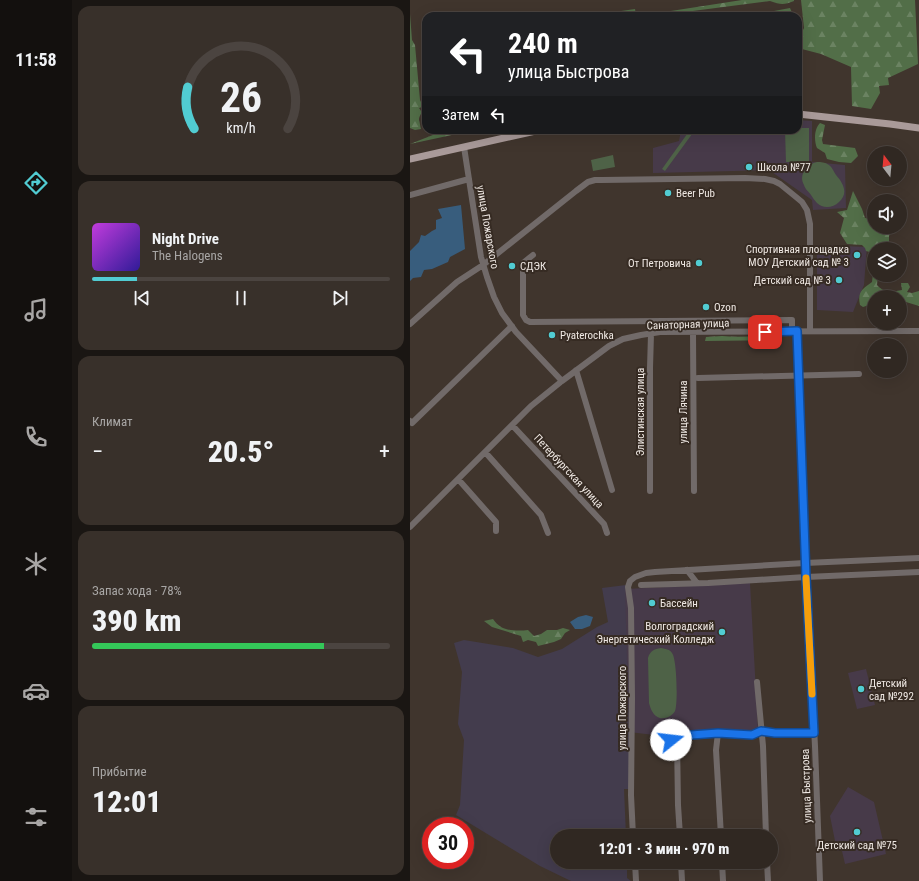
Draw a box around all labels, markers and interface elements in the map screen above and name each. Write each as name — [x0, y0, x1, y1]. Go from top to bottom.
text: 240 m — [508, 27, 578, 60]
icon: left — [442, 28, 494, 80]
text: 11:58 — [15, 49, 57, 70]
text: улица Быстрова — [508, 61, 629, 82]
text: 26 — [220, 72, 262, 121]
icon: left — [487, 104, 509, 126]
text: Затем — [442, 106, 479, 124]
text: km/h — [226, 119, 256, 135]
north arrow — [867, 146, 907, 186]
map controls — [867, 146, 907, 378]
place label: Школа №77 — [757, 161, 811, 174]
marker: Школа №77 — [744, 162, 754, 172]
icon: directions — [22, 169, 50, 197]
street label: улица Пожарского — [474, 184, 501, 270]
place label: Beer Pub — [676, 187, 715, 200]
marker: Beer Pub — [663, 188, 673, 198]
button: sound — [867, 194, 907, 234]
text: Night Drive — [152, 230, 219, 248]
button: layers — [867, 242, 907, 282]
place label: Спортивная площадка МОУ Детский сад № 3 — [746, 243, 849, 269]
text: The Halogens — [152, 248, 223, 263]
marker: Спортивная площадка МОУ Детский сад № 3 — [852, 250, 862, 260]
place label: От Петровича — [628, 257, 691, 270]
marker: От Петровича — [694, 258, 704, 268]
place label: СДЭК — [520, 260, 547, 273]
marker: СДЭК — [507, 261, 517, 271]
place label: Детский сад № 3 — [754, 274, 831, 287]
marker: Детский сад № 3 — [834, 275, 844, 285]
icon: previous — [131, 287, 153, 309]
icon: pause — [230, 287, 252, 309]
icon: next — [329, 287, 351, 309]
button: + — [867, 290, 907, 330]
icon: music — [22, 296, 50, 324]
place label: Ozon — [714, 301, 736, 314]
marker: Ozon — [701, 302, 711, 312]
pin — [748, 315, 782, 349]
street label: Санаторная улица — [646, 317, 730, 332]
icon: arrive — [754, 321, 776, 343]
place label: Pyaterochka — [560, 329, 614, 342]
marker: Pyaterochka — [547, 330, 557, 340]
button: − — [867, 338, 907, 378]
street label: Элистинская улица — [634, 368, 647, 456]
street label: улица Лячина — [677, 381, 690, 443]
text: Климат — [92, 414, 133, 429]
icon: phone — [22, 423, 50, 451]
street label: Петербургская улица — [531, 432, 606, 511]
text: 20.5° — [208, 434, 274, 469]
text: − — [92, 439, 103, 464]
text: + — [379, 439, 390, 464]
icon: climate — [22, 550, 50, 578]
text: Запас хода · 78% — [92, 583, 182, 598]
place label: Бассейн — [660, 597, 698, 610]
marker: Бассейн — [647, 598, 657, 608]
text: 390 km — [92, 603, 181, 638]
place label: Волгоградский Энергетический Колледж — [596, 620, 715, 646]
marker: Волгоградский Энергетический Колледж — [717, 627, 727, 637]
street label: улица Пожарского — [616, 665, 629, 750]
icon: car — [22, 677, 50, 705]
place label: Детский сад №292 — [869, 677, 914, 703]
marker: Детский сад №292 — [856, 684, 866, 694]
position arrow — [650, 719, 692, 761]
street label: улица Быстрова — [799, 749, 814, 823]
text: Прибытие — [92, 764, 147, 779]
text: 12:01 — [92, 784, 161, 819]
icon: filters — [22, 803, 50, 831]
speed limit sign: 30 — [422, 817, 474, 869]
marker: Детский сад №75 — [852, 827, 862, 837]
place label: Детский сад №75 — [817, 839, 897, 852]
text: 12:01 · 3 мин · 970 m — [599, 840, 729, 858]

